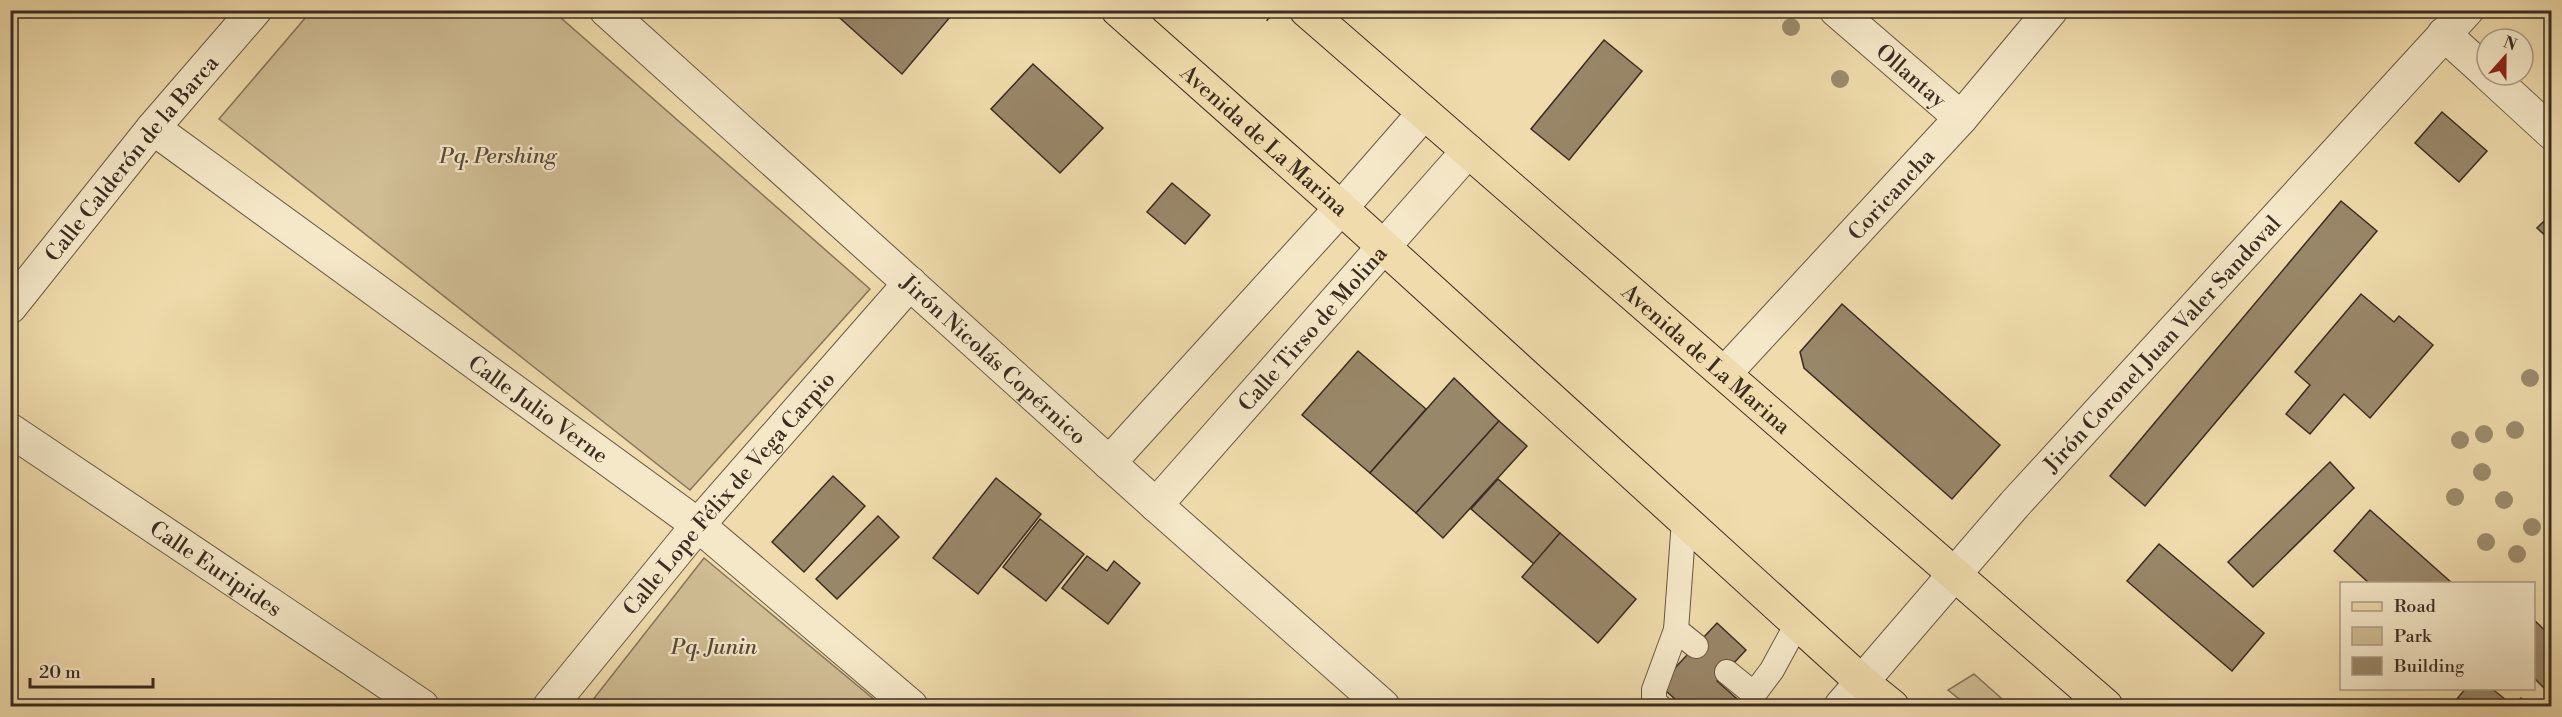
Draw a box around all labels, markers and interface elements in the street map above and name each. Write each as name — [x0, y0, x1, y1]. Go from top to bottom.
north arrow — [2475, 27, 2535, 87]
text: N — [2501, 32, 2520, 56]
street label: Ollantay — [1870, 39, 1952, 114]
street label: Calle Calderón de la Barca — [40, 50, 225, 268]
street label: Avenida de La Marina — [1174, 59, 1354, 223]
park label: Pq. Pershing — [438, 143, 558, 170]
street label: Coricancha — [1843, 143, 1941, 246]
street label: Jirón Coronel Juan Valer Sandoval — [2038, 210, 2287, 479]
street label: Calle Tirso de Molina — [1233, 240, 1394, 417]
street label: Jirón Nicolás Copérnico — [894, 269, 1092, 451]
street label: Avenida de La Marina — [1615, 278, 1796, 441]
street label: Calle Julio Verne — [462, 350, 613, 470]
street label: Calle Lope Félix de Vega Carpio — [618, 366, 841, 621]
street label: Calle Euripides — [144, 515, 286, 623]
legend — [2340, 582, 2535, 690]
text: Road — [2394, 595, 2437, 618]
text: Park — [2394, 625, 2433, 648]
park label: Pq. Junin — [670, 634, 758, 661]
scale bar — [30, 651, 153, 689]
text: Building — [2393, 655, 2465, 678]
text: 20 m — [39, 661, 81, 684]

